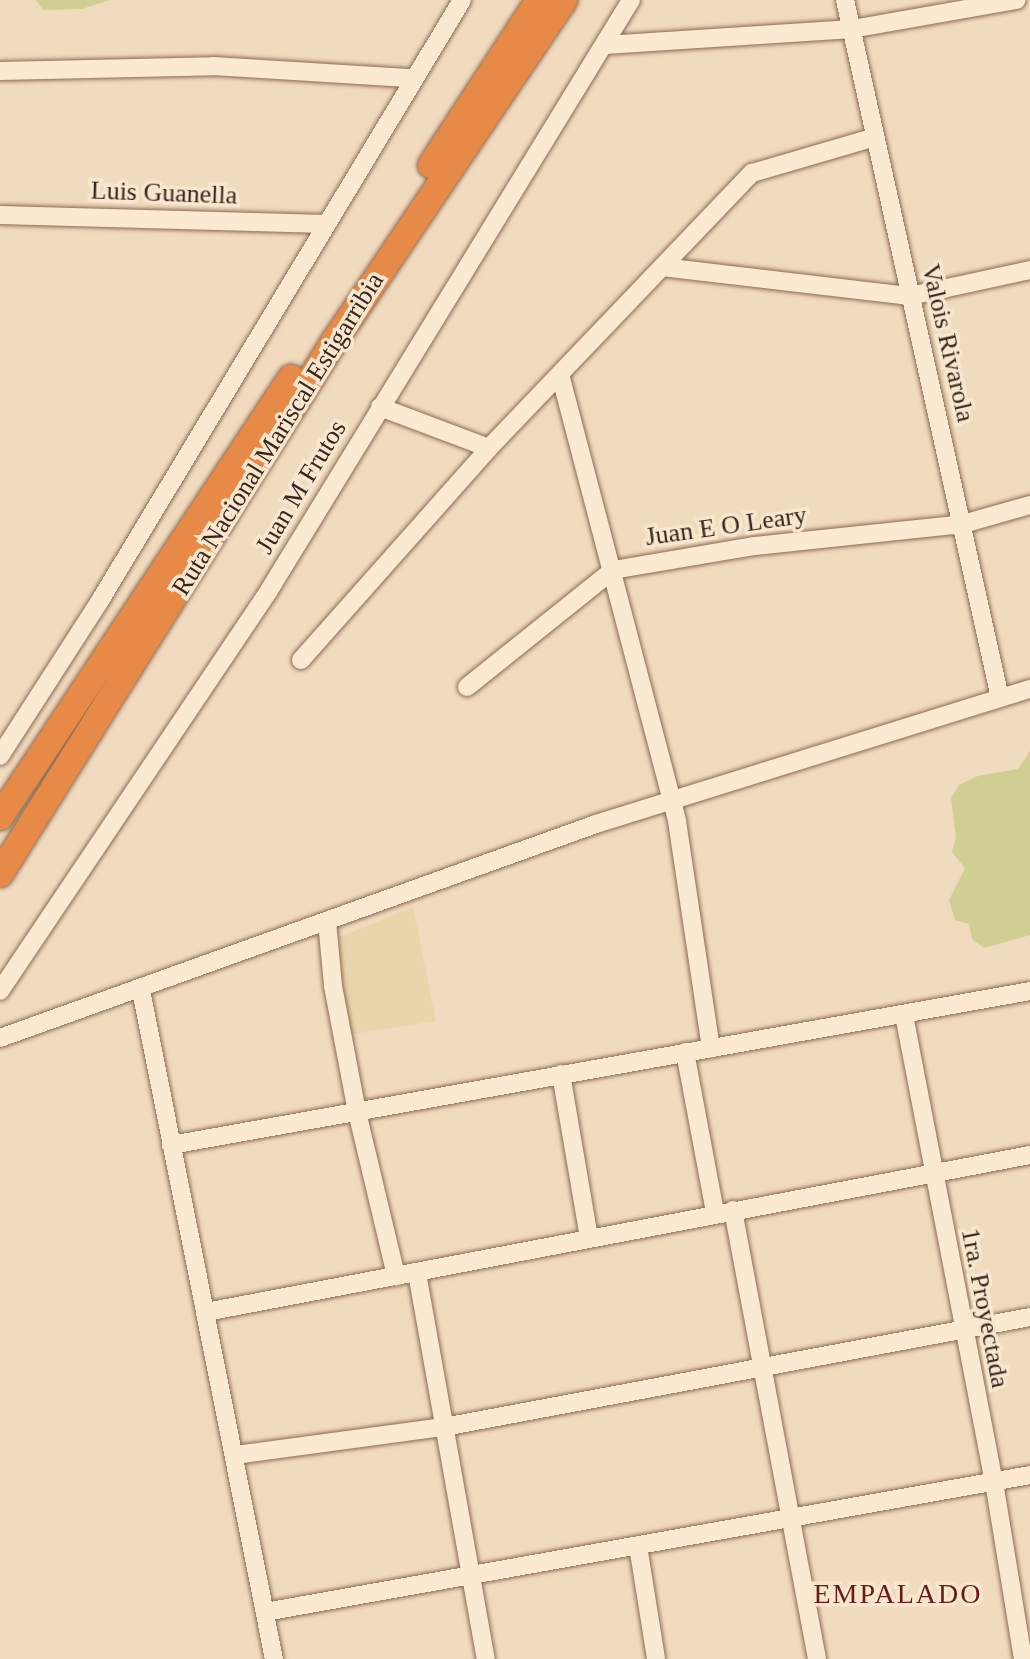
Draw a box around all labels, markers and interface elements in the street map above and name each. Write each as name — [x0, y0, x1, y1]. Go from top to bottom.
street label: Luis Guanella — [90, 175, 238, 211]
street label: Valois Rivarola — [915, 261, 981, 425]
street label: Ruta Nacional Mariscal Estigarribia — [165, 267, 391, 601]
street label: Juan M Frutos — [249, 415, 353, 559]
street label: Juan E O Leary — [643, 499, 809, 553]
street label: 1ra. Proyectada — [954, 1226, 1016, 1390]
district label: EMPALADO — [814, 1577, 982, 1611]

